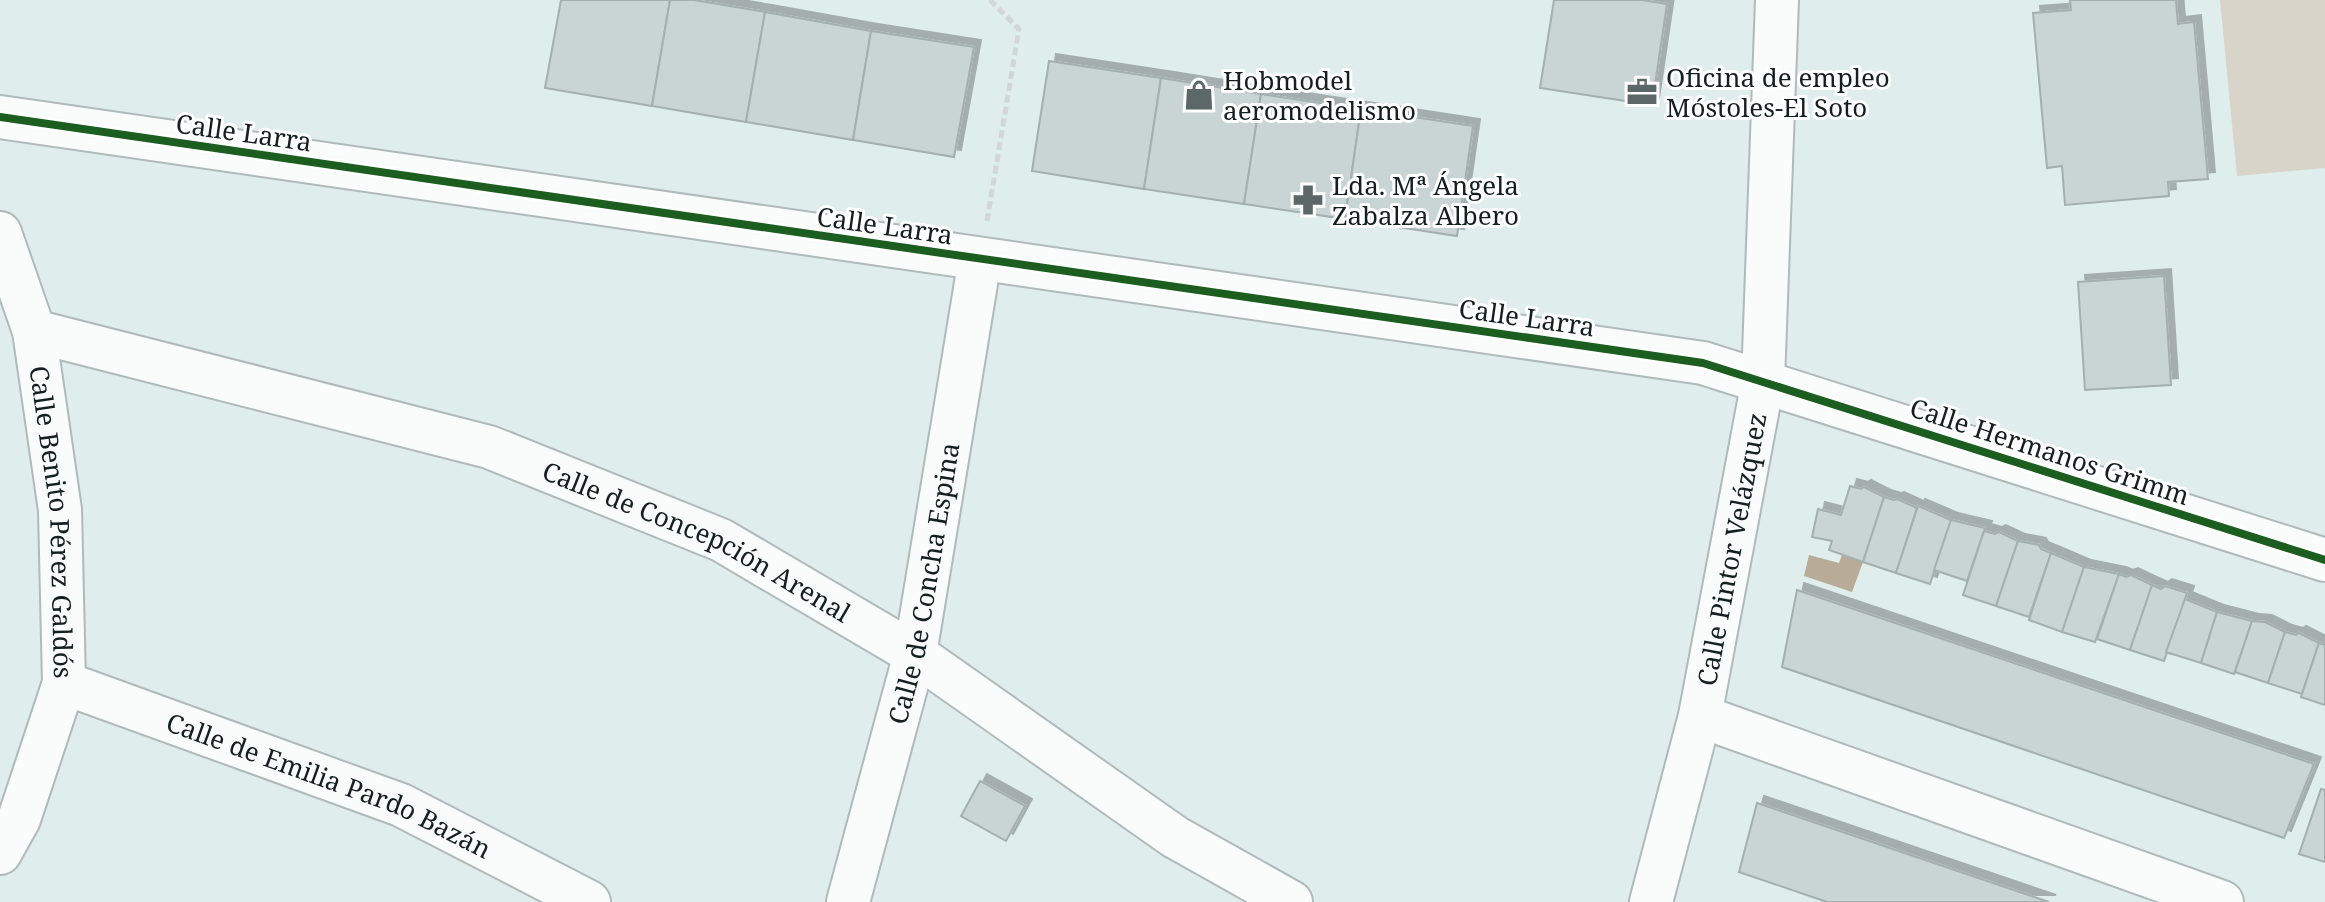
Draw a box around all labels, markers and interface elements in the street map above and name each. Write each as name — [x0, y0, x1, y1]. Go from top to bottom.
place label: Oficina de empleo Móstoles-El Soto — [1666, 59, 1890, 125]
place label: Hobmodel aeromodelismo — [1223, 62, 1416, 128]
office icon: Oficina de empleo Móstoles-El Soto — [1625, 75, 1659, 109]
shop icon: Hobmodel aeromodelismo — [1182, 78, 1216, 112]
street label: Calle Larra — [174, 105, 314, 159]
place label: Lda. Mª Ángela Zabalza Albero — [1332, 167, 1519, 233]
pharmacy icon: Lda. Mª Ángela Zabalza Albero — [1291, 183, 1325, 217]
street label: Calle Larra — [815, 198, 955, 252]
street label: Calle Larra — [1457, 290, 1597, 344]
street label: Calle Benito Pérez Galdós — [21, 363, 82, 679]
street label: Calle Hermanos Grimm — [1906, 389, 2194, 513]
street label: Calle Pintor Velázquez — [1688, 410, 1775, 689]
street label: Calle de Concha Espina — [879, 440, 968, 728]
street label: Calle de Concepción Arenal — [537, 452, 857, 630]
street label: Calle de Emilia Pardo Bazán — [161, 704, 498, 867]

